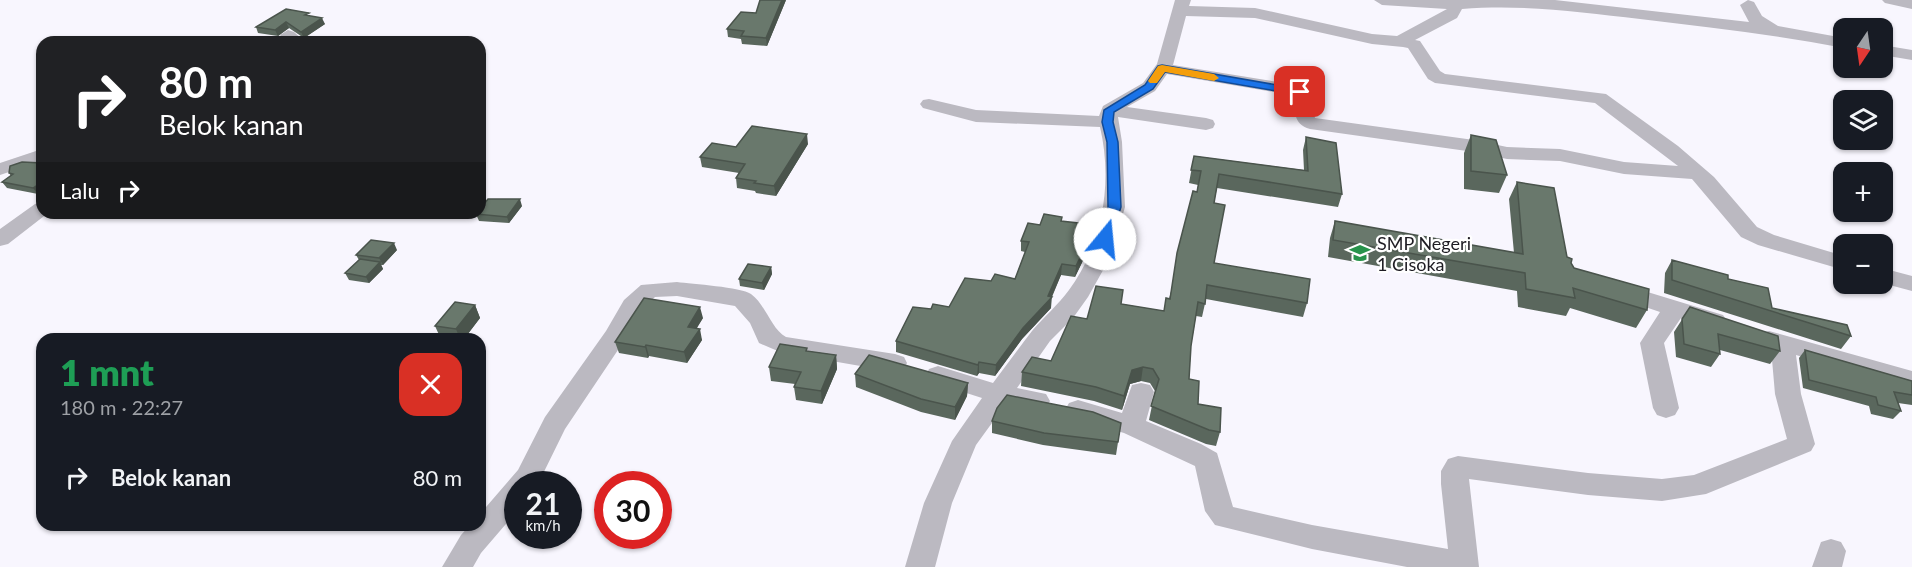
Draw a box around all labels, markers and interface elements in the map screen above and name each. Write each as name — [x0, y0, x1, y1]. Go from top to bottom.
north arrow — [1833, 18, 1893, 78]
map controls — [1833, 18, 1893, 294]
text: 80 m — [159, 57, 253, 107]
icon: right — [60, 60, 138, 138]
pin — [1274, 66, 1325, 117]
icon: arrive — [1283, 75, 1316, 108]
button: layers — [1833, 90, 1893, 150]
text: Belok kanan — [159, 108, 304, 141]
button: + — [1833, 162, 1893, 222]
icon: right — [112, 174, 145, 207]
text: Lalu — [60, 177, 100, 204]
position arrow — [1073, 207, 1137, 271]
place label: SMP Negeri 1 Cisoka — [1377, 232, 1471, 275]
button: − — [1833, 234, 1893, 294]
school or university icon: SMP Negeri 1 Cisoka — [1348, 241, 1372, 265]
text: 1 mnt — [60, 350, 154, 394]
button: close — [399, 353, 462, 416]
text: 180 m · 22:27 — [60, 395, 183, 419]
icon: right — [60, 461, 93, 494]
text: Belok kanan — [111, 464, 231, 491]
text: 80 m — [413, 464, 462, 491]
speed limit sign: 30 — [594, 471, 672, 549]
text: 21 — [526, 485, 560, 521]
text: km/h — [525, 516, 561, 534]

